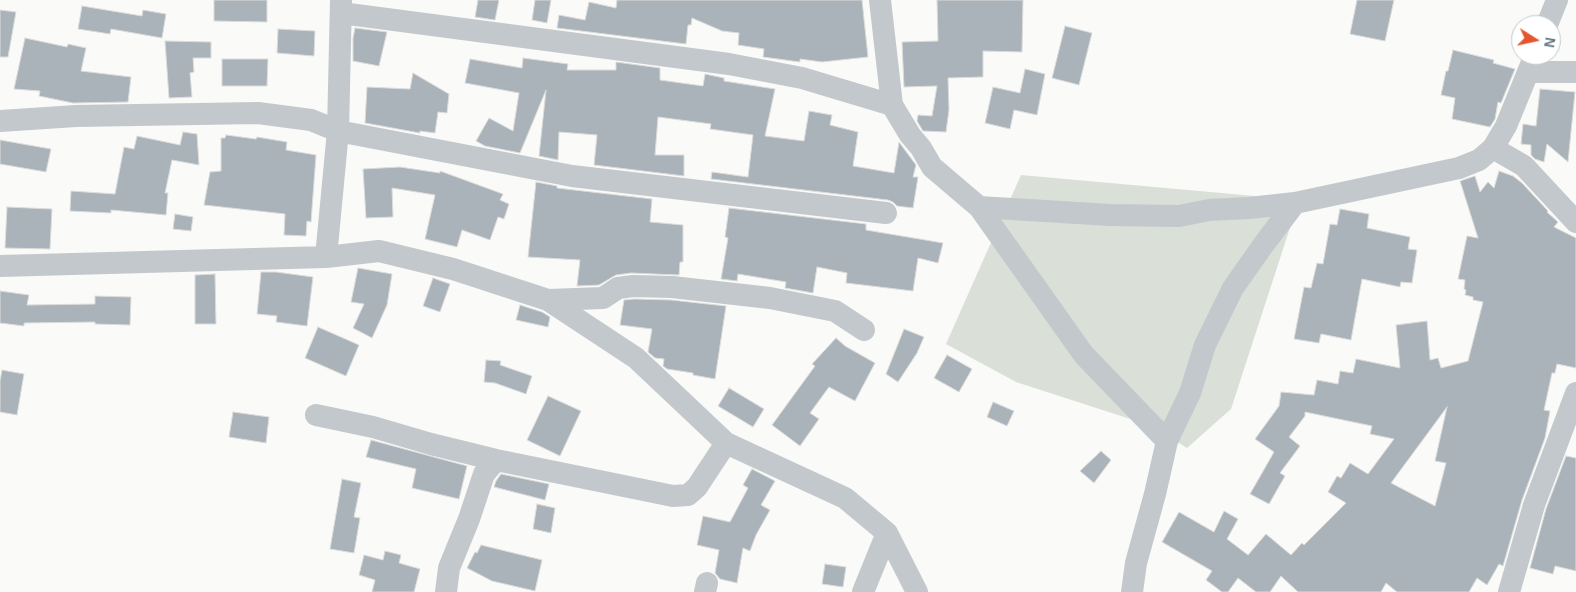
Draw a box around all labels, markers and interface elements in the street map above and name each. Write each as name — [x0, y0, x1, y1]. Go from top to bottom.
north arrow — [1511, 15, 1561, 65]
text: N — [1541, 36, 1559, 49]

